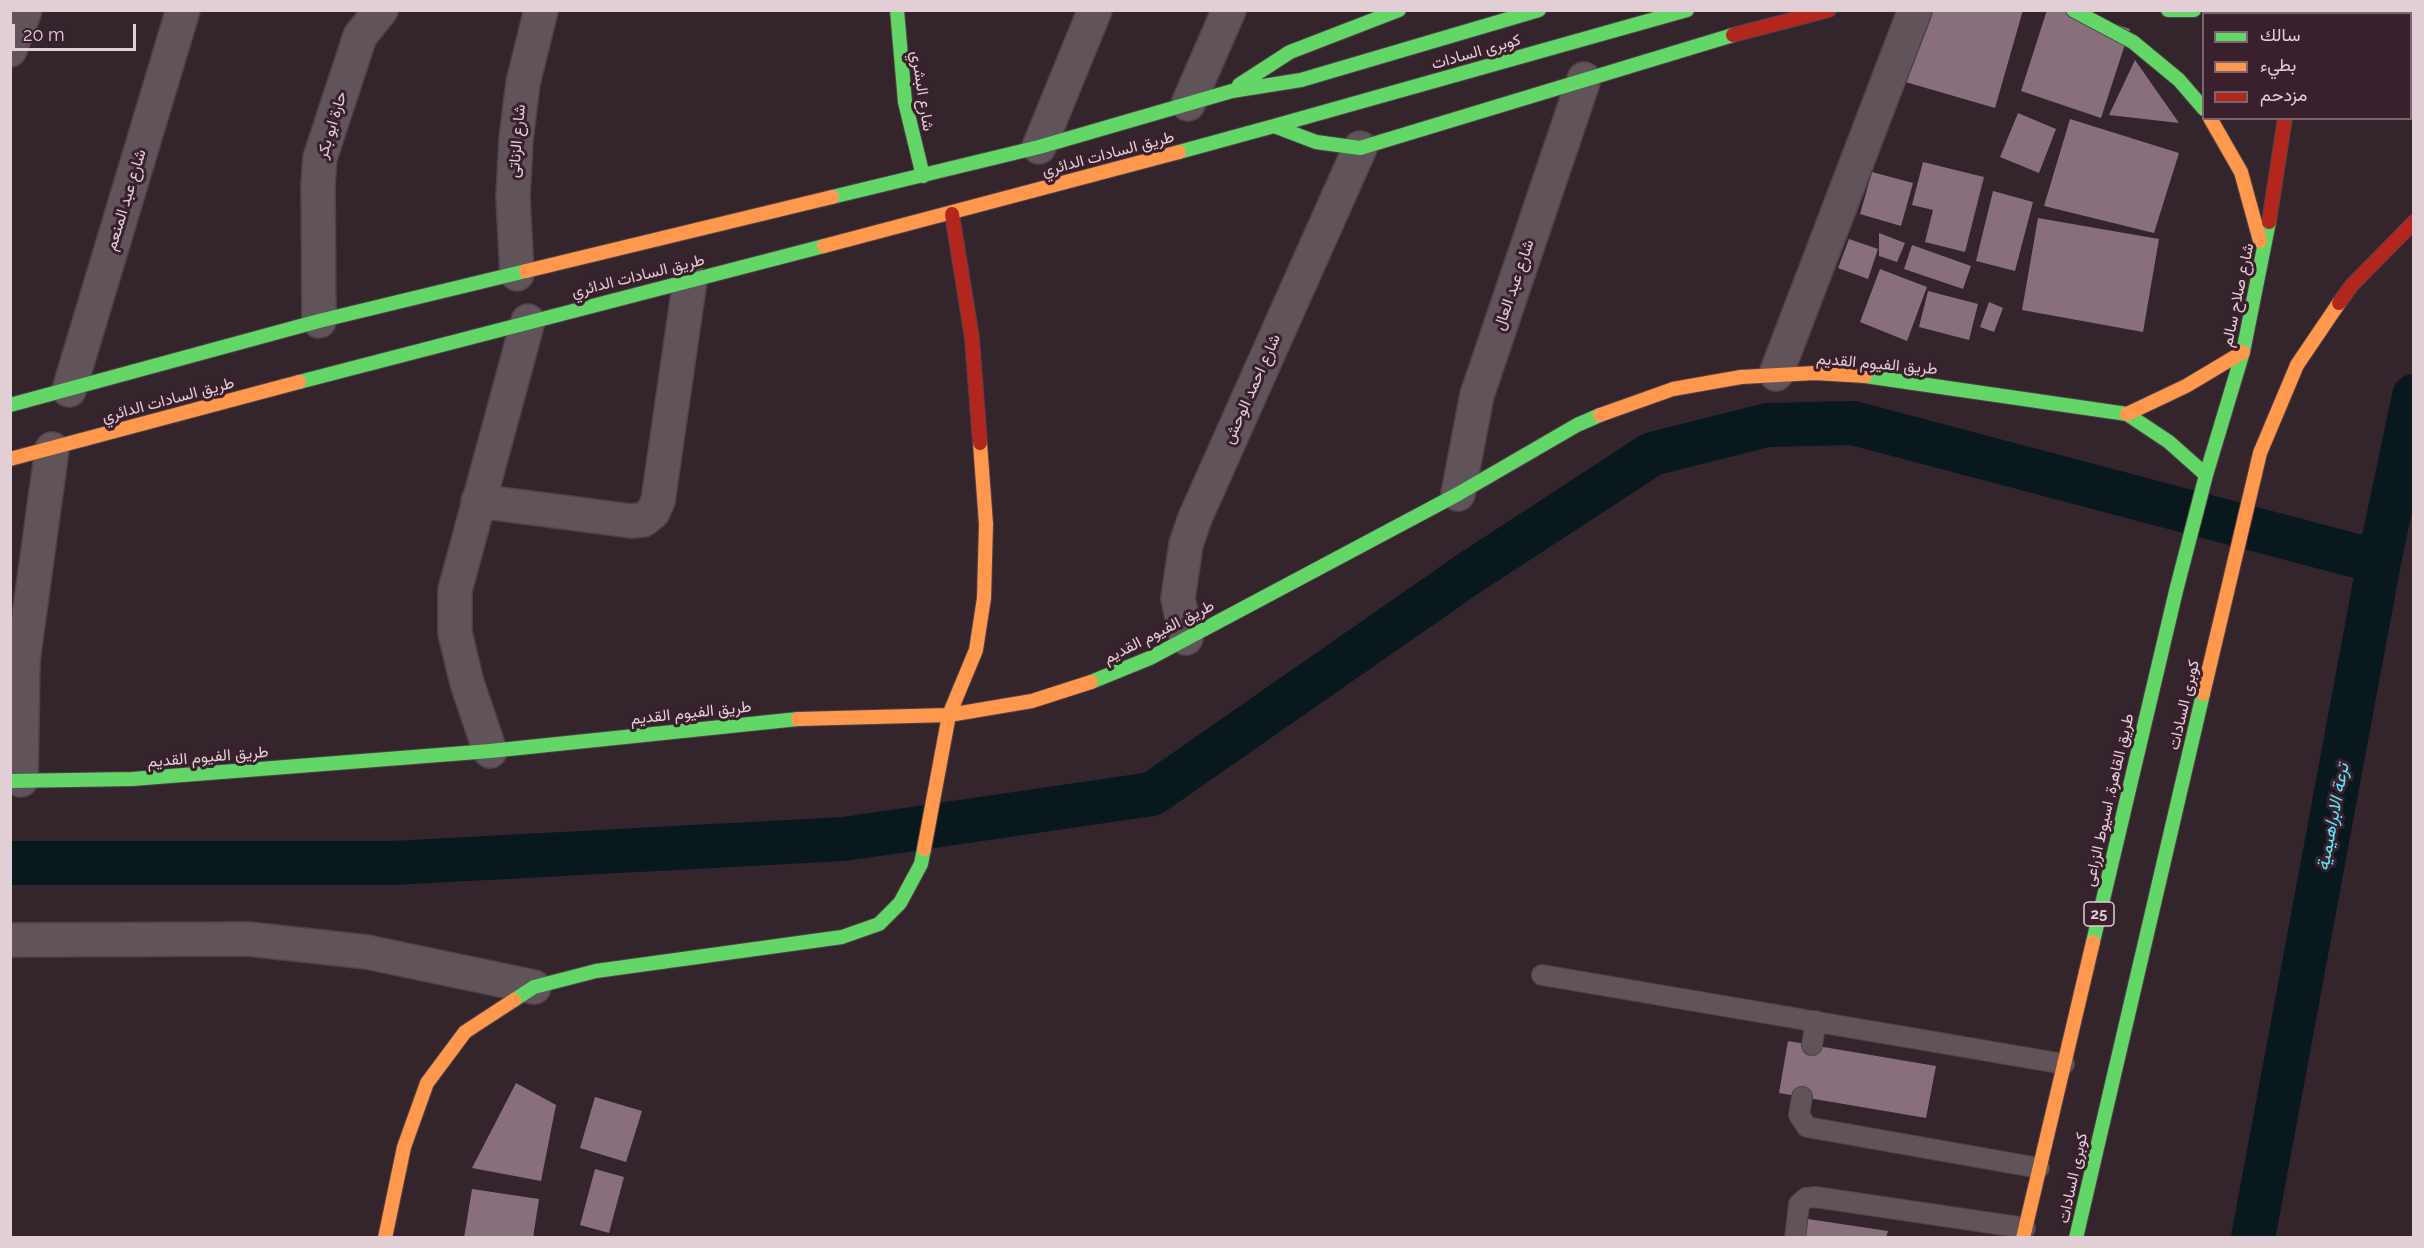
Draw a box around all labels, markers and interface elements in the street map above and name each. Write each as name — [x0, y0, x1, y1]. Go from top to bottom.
scale bar — [15, 12, 140, 50]
legend — [2202, 12, 2412, 120]
text: 20 m — [23, 24, 65, 45]
text: سالك — [2260, 24, 2300, 45]
street label: كوبرى السادات — [1429, 30, 1523, 74]
street label: شارع البشري — [906, 49, 938, 133]
text: بطيء — [2260, 54, 2296, 75]
text: مزدحم — [2260, 84, 2307, 105]
street label: حارة ابو بكر — [313, 89, 351, 161]
street label: شارع الزناتى — [504, 103, 530, 179]
street label: طريق السادات الدائري — [1040, 127, 1176, 181]
street label: شارع عبد المنعم — [101, 147, 151, 253]
street label: شارع عبد العال — [1490, 237, 1538, 333]
street label: شارع صلاح سالم — [2218, 241, 2258, 349]
street label: طريق السادات الدائري — [570, 250, 706, 302]
street label: شارع احمد الوحش — [1219, 331, 1285, 447]
street label: طريق الفيوم القديم — [1816, 349, 1938, 379]
street label: طريق السادات الدائري — [100, 373, 236, 427]
street label: طريق الفيوم القديم — [1100, 596, 1218, 668]
street label: كوبرى السادات — [2164, 658, 2204, 752]
street label: طريق الفيوم القديم — [630, 697, 752, 729]
street label: طريق القاهرة, اسيوط الزراعى — [2080, 712, 2138, 888]
street label: طريق الفيوم القديم — [147, 742, 269, 772]
water label: ترعة الابراهيمية — [2312, 761, 2354, 873]
road number: 25 — [2084, 902, 2114, 926]
street label: كوبرى السادات — [2054, 1131, 2092, 1225]

